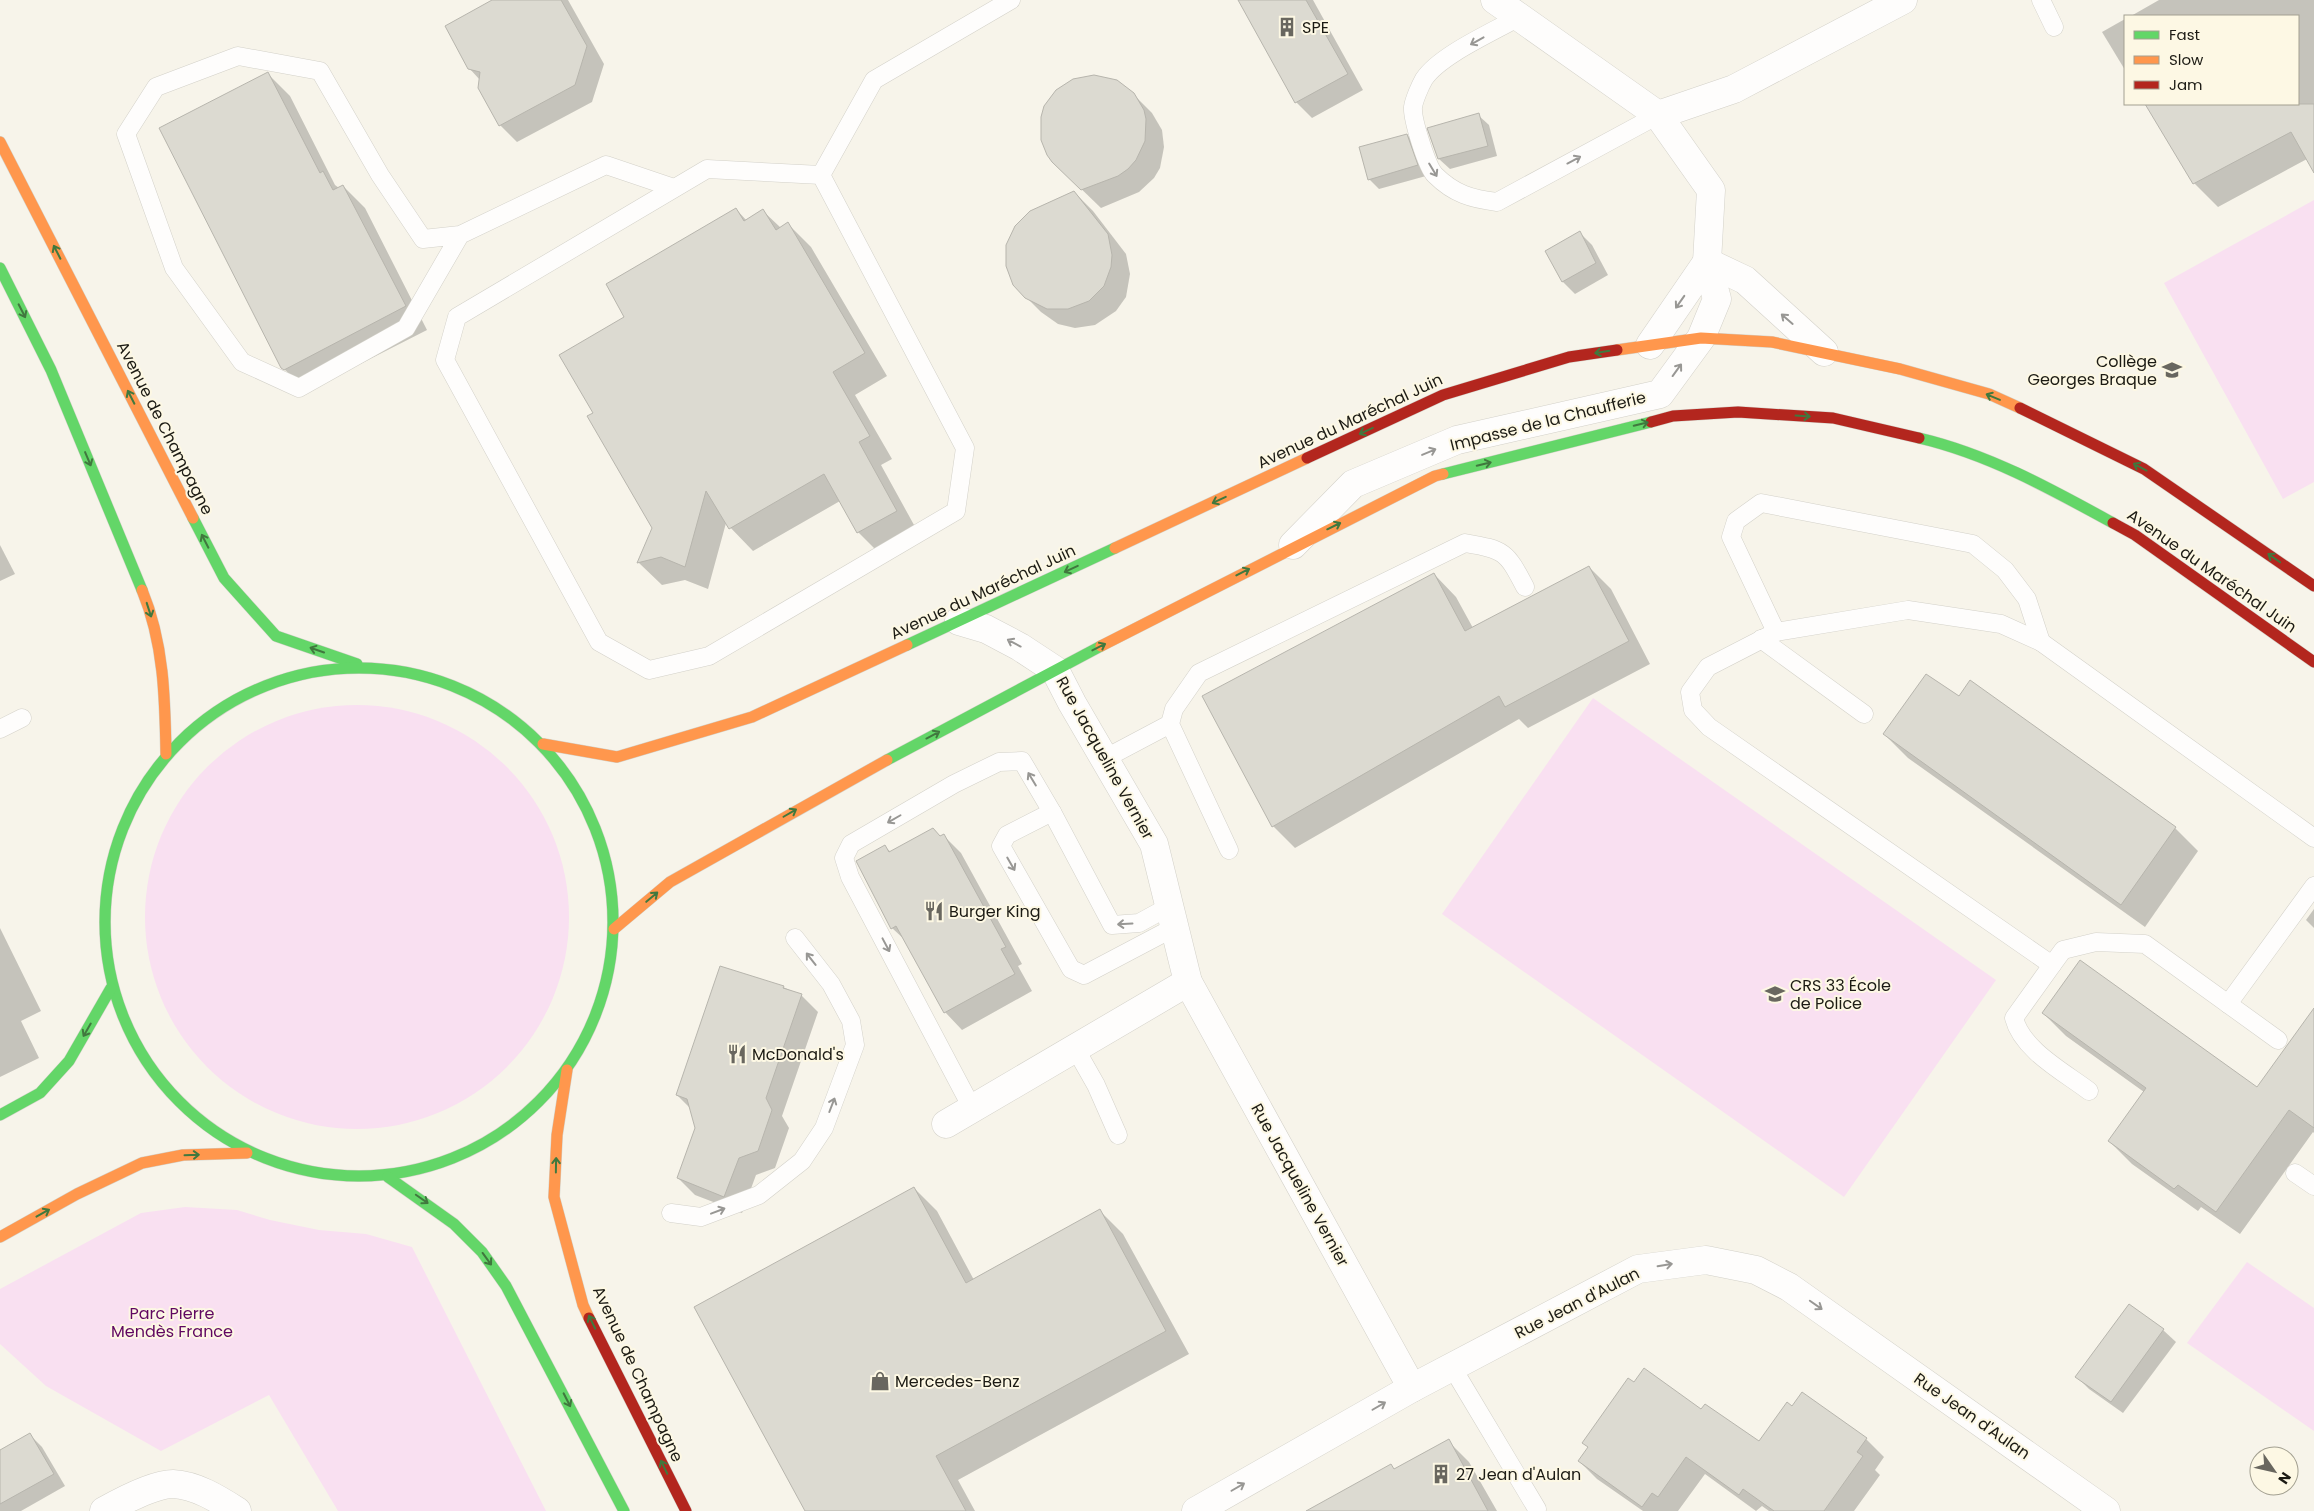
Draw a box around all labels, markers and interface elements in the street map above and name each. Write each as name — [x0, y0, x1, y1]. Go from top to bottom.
legend — [2124, 15, 2299, 105]
building icon: SPE — [1276, 16, 1298, 38]
place label: SPE — [1302, 16, 1329, 39]
text: Fast — [2169, 24, 2200, 45]
one-way arrow — [1469, 36, 1484, 46]
text: Slow — [2169, 49, 2204, 70]
text: Jam — [2169, 74, 2203, 95]
one-way arrow — [1567, 155, 1582, 165]
one-way arrow — [1428, 163, 1439, 177]
one-way arrow — [52, 245, 61, 260]
one-way arrow — [1675, 295, 1685, 309]
one-way arrow — [18, 303, 27, 318]
one-way arrow — [1781, 314, 1794, 325]
street label: Avenue de Champagne — [111, 337, 219, 519]
one-way arrow — [1594, 348, 1610, 358]
place label: Collège Georges Braque — [2027, 350, 2157, 391]
school or university icon: Collège Georges Braque — [2161, 359, 2183, 381]
one-way arrow — [1672, 363, 1682, 377]
street label: Avenue du Maréchal Juin — [1254, 368, 1446, 474]
street label: Impasse de la Chaufferie — [1448, 386, 1648, 456]
one-way arrow — [126, 390, 135, 405]
one-way arrow — [1986, 391, 2001, 400]
one-way arrow — [1794, 411, 1810, 420]
one-way arrow — [1633, 419, 1649, 428]
one-way arrow — [1359, 426, 1374, 436]
one-way arrow — [1421, 447, 1436, 456]
one-way arrow — [85, 452, 94, 467]
one-way arrow — [1475, 459, 1491, 468]
one-way arrow — [2133, 462, 2148, 471]
one-way arrow — [1212, 495, 1227, 505]
street label: Avenue du Maréchal Juin — [2123, 504, 2301, 638]
one-way arrow — [1327, 521, 1342, 531]
one-way arrow — [200, 534, 210, 549]
street label: Avenue du Maréchal Juin — [887, 539, 1079, 645]
one-way arrow — [2268, 553, 2282, 563]
one-way arrow — [1064, 564, 1079, 574]
one-way arrow — [1235, 567, 1250, 576]
one-way arrow — [145, 602, 154, 617]
one-way arrow — [1007, 638, 1022, 647]
one-way arrow — [1091, 642, 1106, 652]
one-way arrow — [310, 645, 325, 654]
street label: Rue Jacqueline Vernier — [1051, 672, 1159, 844]
one-way arrow — [925, 730, 940, 739]
one-way arrow — [1027, 772, 1037, 786]
one-way arrow — [783, 808, 797, 818]
one-way arrow — [886, 814, 901, 824]
one-way arrow — [1007, 856, 1017, 871]
one-way arrow — [645, 892, 658, 903]
restaurant icon: Burger King — [923, 900, 945, 922]
place label: Burger King — [949, 900, 1041, 923]
one-way arrow — [1118, 920, 1134, 929]
one-way arrow — [882, 937, 891, 952]
one-way arrow — [806, 953, 817, 966]
place label: CRS 33 École de Police — [1790, 974, 1891, 1015]
school or university icon: CRS 33 École de Police — [1764, 983, 1786, 1005]
one-way arrow — [82, 1023, 92, 1037]
restaurant icon: McDonald's — [726, 1043, 748, 1065]
place label: McDonald's — [752, 1043, 844, 1066]
one-way arrow — [828, 1098, 837, 1113]
street label: Rue Jacqueline Vernier — [1246, 1099, 1354, 1271]
one-way arrow — [184, 1150, 200, 1160]
one-way arrow — [552, 1158, 561, 1174]
one-way arrow — [414, 1194, 428, 1204]
one-way arrow — [710, 1205, 725, 1215]
one-way arrow — [35, 1208, 49, 1218]
one-way arrow — [482, 1252, 492, 1266]
one-way arrow — [1656, 1259, 1672, 1269]
street label: Rue Jean d'Aulan — [1511, 1262, 1643, 1344]
street label: Avenue de Champagne — [587, 1282, 689, 1466]
one-way arrow — [1809, 1300, 1823, 1310]
park label: Parc Pierre Mendès France — [111, 1302, 233, 1343]
one-way arrow — [587, 1315, 596, 1330]
street label: Rue Jean d'Aulan — [1909, 1367, 2035, 1465]
shop icon: Mercedes-Benz — [869, 1370, 891, 1392]
place label: Mercedes-Benz — [895, 1370, 1019, 1393]
one-way arrow — [562, 1393, 572, 1408]
one-way arrow — [1372, 1401, 1386, 1411]
north arrow — [2249, 1446, 2299, 1496]
one-way arrow — [659, 1460, 669, 1475]
building icon: 27 Jean d'Aulan — [1430, 1463, 1452, 1485]
place label: 27 Jean d'Aulan — [1456, 1463, 1581, 1486]
text: N — [2274, 1468, 2296, 1488]
one-way arrow — [1230, 1481, 1245, 1491]

